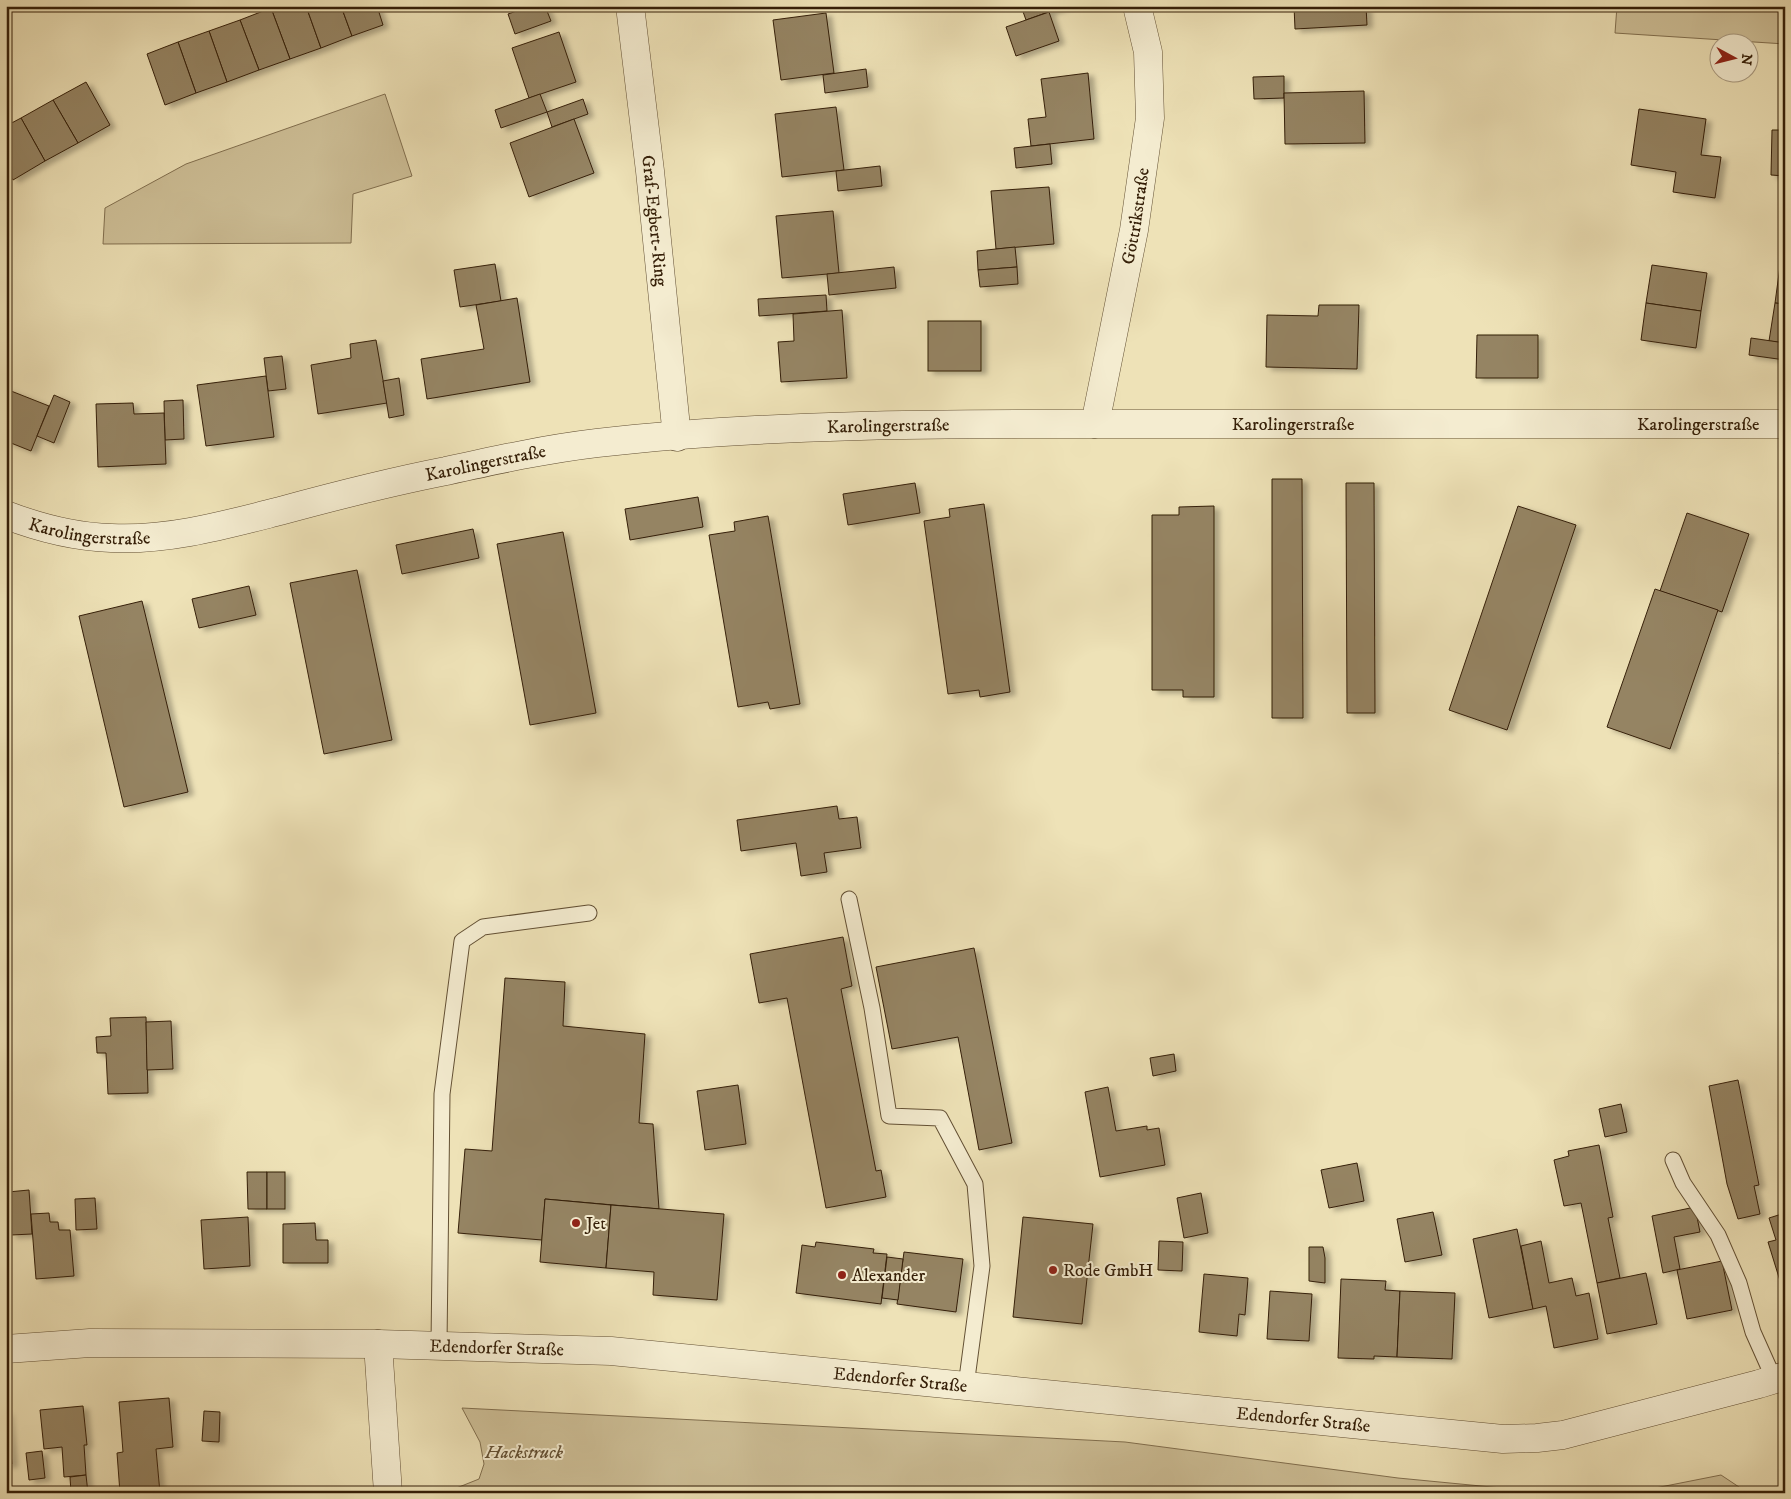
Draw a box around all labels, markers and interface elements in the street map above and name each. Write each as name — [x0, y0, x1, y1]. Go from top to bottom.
north arrow — [1708, 32, 1758, 82]
text: N — [1736, 53, 1756, 67]
street label: Graf-Egbert-Ring — [636, 154, 672, 288]
street label: Göttrikstraße — [1117, 166, 1155, 266]
street label: Karolingerstraße — [827, 414, 950, 439]
street label: Karolingerstraße — [1232, 414, 1354, 436]
street label: Karolingerstraße — [1637, 414, 1759, 436]
street label: Karolingerstraße — [424, 441, 548, 487]
street label: Karolingerstraße — [26, 514, 151, 550]
place label: Jet — [584, 1213, 606, 1235]
marker: Jet — [570, 1217, 582, 1229]
place label: Rode GmbH — [1063, 1260, 1153, 1282]
marker: Rode GmbH — [1047, 1264, 1059, 1276]
place label: Alexander — [852, 1265, 926, 1287]
marker: Alexander — [836, 1269, 848, 1281]
street label: Edendorfer Straße — [429, 1336, 564, 1362]
street label: Edendorfer Straße — [832, 1363, 968, 1398]
street label: Edendorfer Straße — [1235, 1403, 1371, 1438]
park label: Hackstruck — [484, 1442, 563, 1464]

